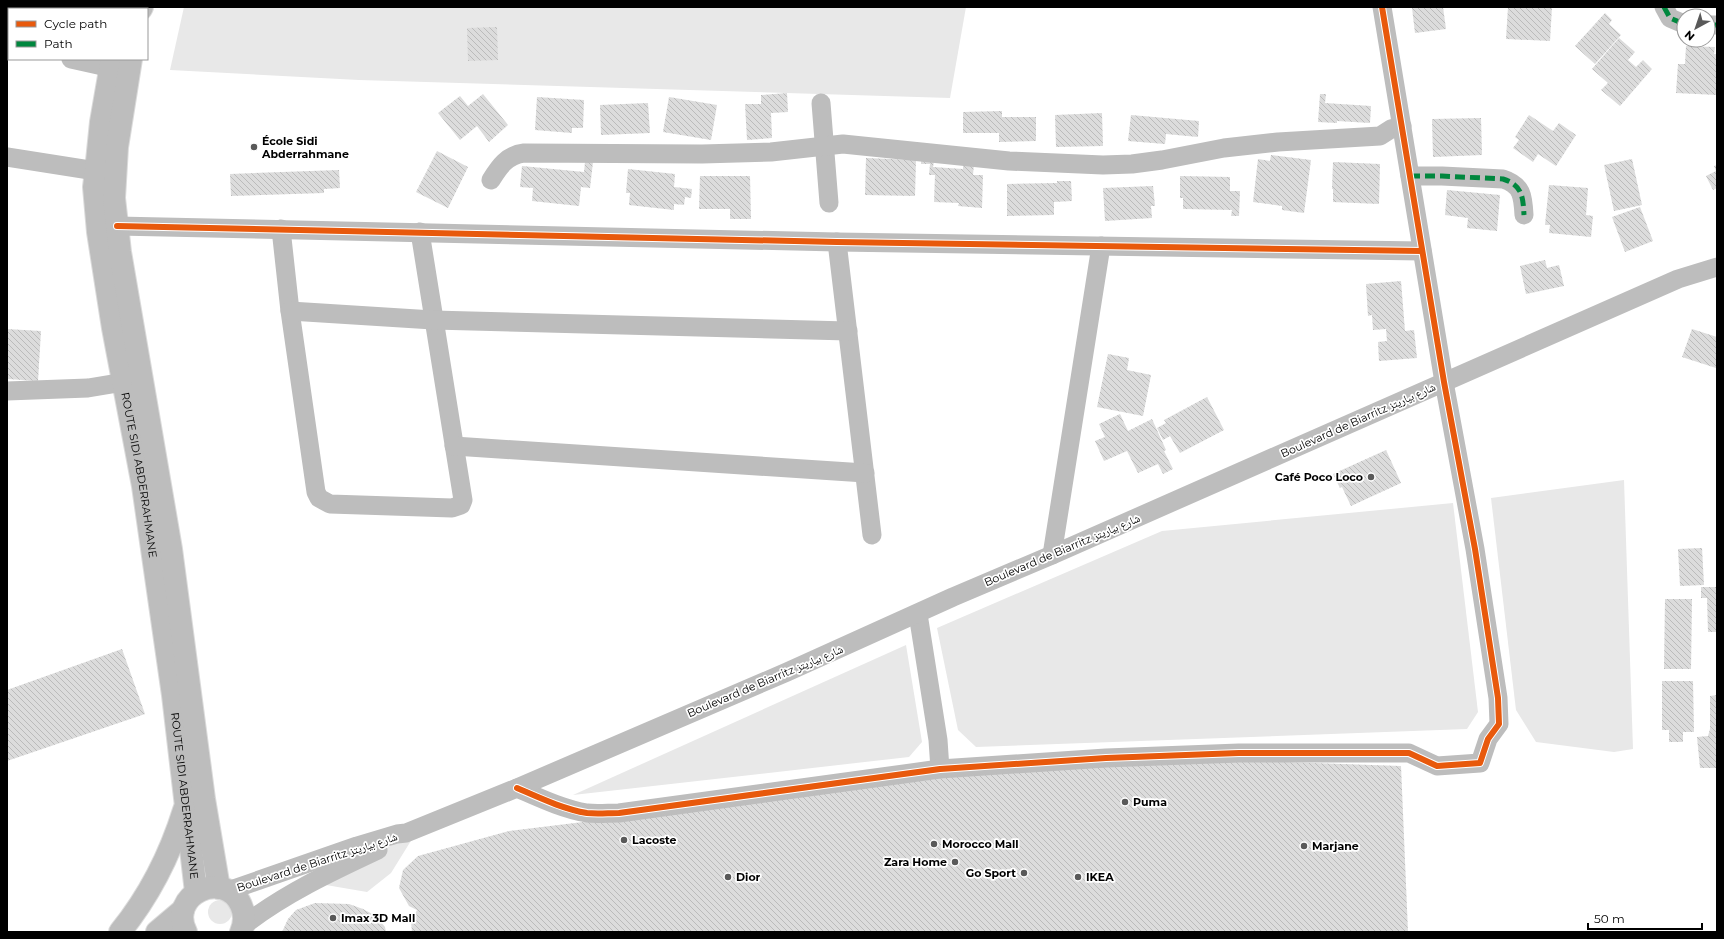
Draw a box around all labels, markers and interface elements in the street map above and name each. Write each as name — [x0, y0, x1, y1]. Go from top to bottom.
legend — [8, 8, 148, 60]
north arrow — [1676, 8, 1716, 48]
text: Cycle path — [44, 16, 107, 31]
text: N — [1682, 27, 1697, 44]
text: Path — [44, 36, 73, 51]
place label: École Sidi Abderrahmane — [261, 134, 349, 161]
marker: École Sidi Abderrahmane — [249, 142, 259, 152]
street label: Boulevard de Biarritz شارع بياريتز — [1278, 379, 1438, 461]
street label: ROUTE SIDI ABDERRAHMANE — [118, 391, 160, 559]
place label: Café Poco Loco — [1275, 470, 1363, 484]
marker: Café Poco Loco — [1366, 472, 1376, 482]
street label: Boulevard de Biarritz شارع بياريتز — [982, 511, 1142, 589]
street label: Boulevard de Biarritz شارع بياريتز — [685, 642, 845, 720]
street label: ROUTE SIDI ABDERRAHMANE — [168, 712, 201, 880]
place label: Puma — [1133, 795, 1167, 809]
marker: Puma — [1120, 797, 1130, 807]
street label: Boulevard de Biarritz شارع بياريتز — [235, 829, 399, 895]
place label: Lacoste — [632, 833, 677, 847]
marker: Lacoste — [619, 835, 629, 845]
place label: Morocco Mall — [942, 837, 1019, 851]
marker: Morocco Mall — [929, 839, 939, 849]
place label: Marjane — [1312, 839, 1359, 853]
marker: Marjane — [1299, 841, 1309, 851]
place label: Zara Home — [884, 855, 947, 869]
marker: Zara Home — [950, 857, 960, 867]
place label: Go Sport — [966, 866, 1016, 880]
marker: Go Sport — [1019, 868, 1029, 878]
place label: Dior — [736, 870, 761, 884]
place label: IKEA — [1086, 870, 1114, 884]
marker: Dior — [723, 872, 733, 882]
marker: IKEA — [1073, 872, 1083, 882]
scale bar — [1588, 905, 1702, 931]
place label: Imax 3D Mall — [341, 911, 415, 925]
text: 50 m — [1594, 911, 1625, 926]
marker: Imax 3D Mall — [328, 913, 338, 923]

